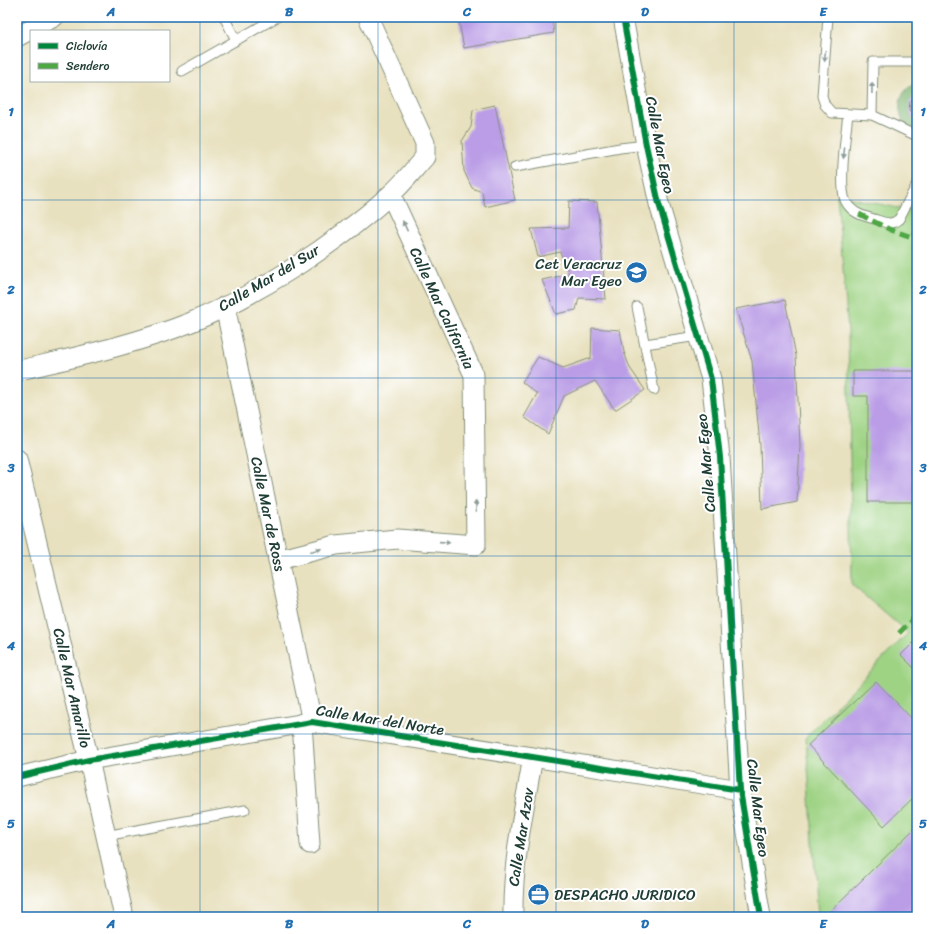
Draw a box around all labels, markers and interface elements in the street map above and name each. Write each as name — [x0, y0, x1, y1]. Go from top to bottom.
text: A — [106, 0, 115, 23]
text: B — [285, 0, 294, 23]
text: C — [462, 0, 472, 23]
text: D — [641, 0, 649, 23]
text: E — [819, 0, 828, 23]
legend — [30, 30, 170, 82]
text: Ciclovía — [66, 35, 107, 57]
one-way arrow — [822, 50, 829, 62]
text: Sendero — [66, 55, 110, 77]
one-way arrow — [869, 81, 875, 94]
street label: Calle Mar Egeo — [638, 94, 682, 196]
text: 1 — [8, 100, 14, 123]
text: 1 — [920, 100, 926, 123]
one-way arrow — [841, 147, 847, 159]
one-way arrow — [402, 220, 408, 231]
street label: Calle Mar del Sur — [213, 237, 326, 319]
street label: Calle Mar California — [402, 243, 482, 374]
place label: Cet Veracruz Mar Egeo — [535, 251, 623, 294]
school or university icon: Cet Veracruz Mar Egeo — [624, 260, 650, 286]
text: 2 — [6, 278, 15, 301]
text: 2 — [918, 278, 927, 301]
street label: Calle Mar Egeo — [689, 412, 723, 513]
street label: Calle Mar de Ross — [243, 454, 293, 575]
text: 3 — [6, 456, 15, 479]
text: 3 — [918, 456, 927, 479]
one-way arrow — [473, 499, 479, 512]
one-way arrow — [439, 539, 451, 546]
one-way arrow — [310, 547, 322, 553]
street label: Calle Mar Amarillo — [46, 625, 99, 751]
text: 4 — [6, 634, 16, 657]
text: 4 — [918, 634, 928, 657]
street label: Calle Mar del Norte — [314, 697, 446, 743]
street label: Calle Mar Egeo — [739, 757, 777, 859]
street label: Calle Mar Azov — [500, 785, 542, 888]
text: 5 — [7, 812, 15, 835]
text: 5 — [919, 812, 927, 835]
office icon: DESPACHO JURIDICO — [525, 882, 551, 908]
place label: DESPACHO JURIDICO — [554, 882, 696, 908]
text: A — [106, 912, 115, 934]
text: B — [285, 912, 294, 934]
text: C — [462, 912, 472, 934]
text: D — [641, 912, 649, 934]
text: E — [819, 912, 828, 934]

